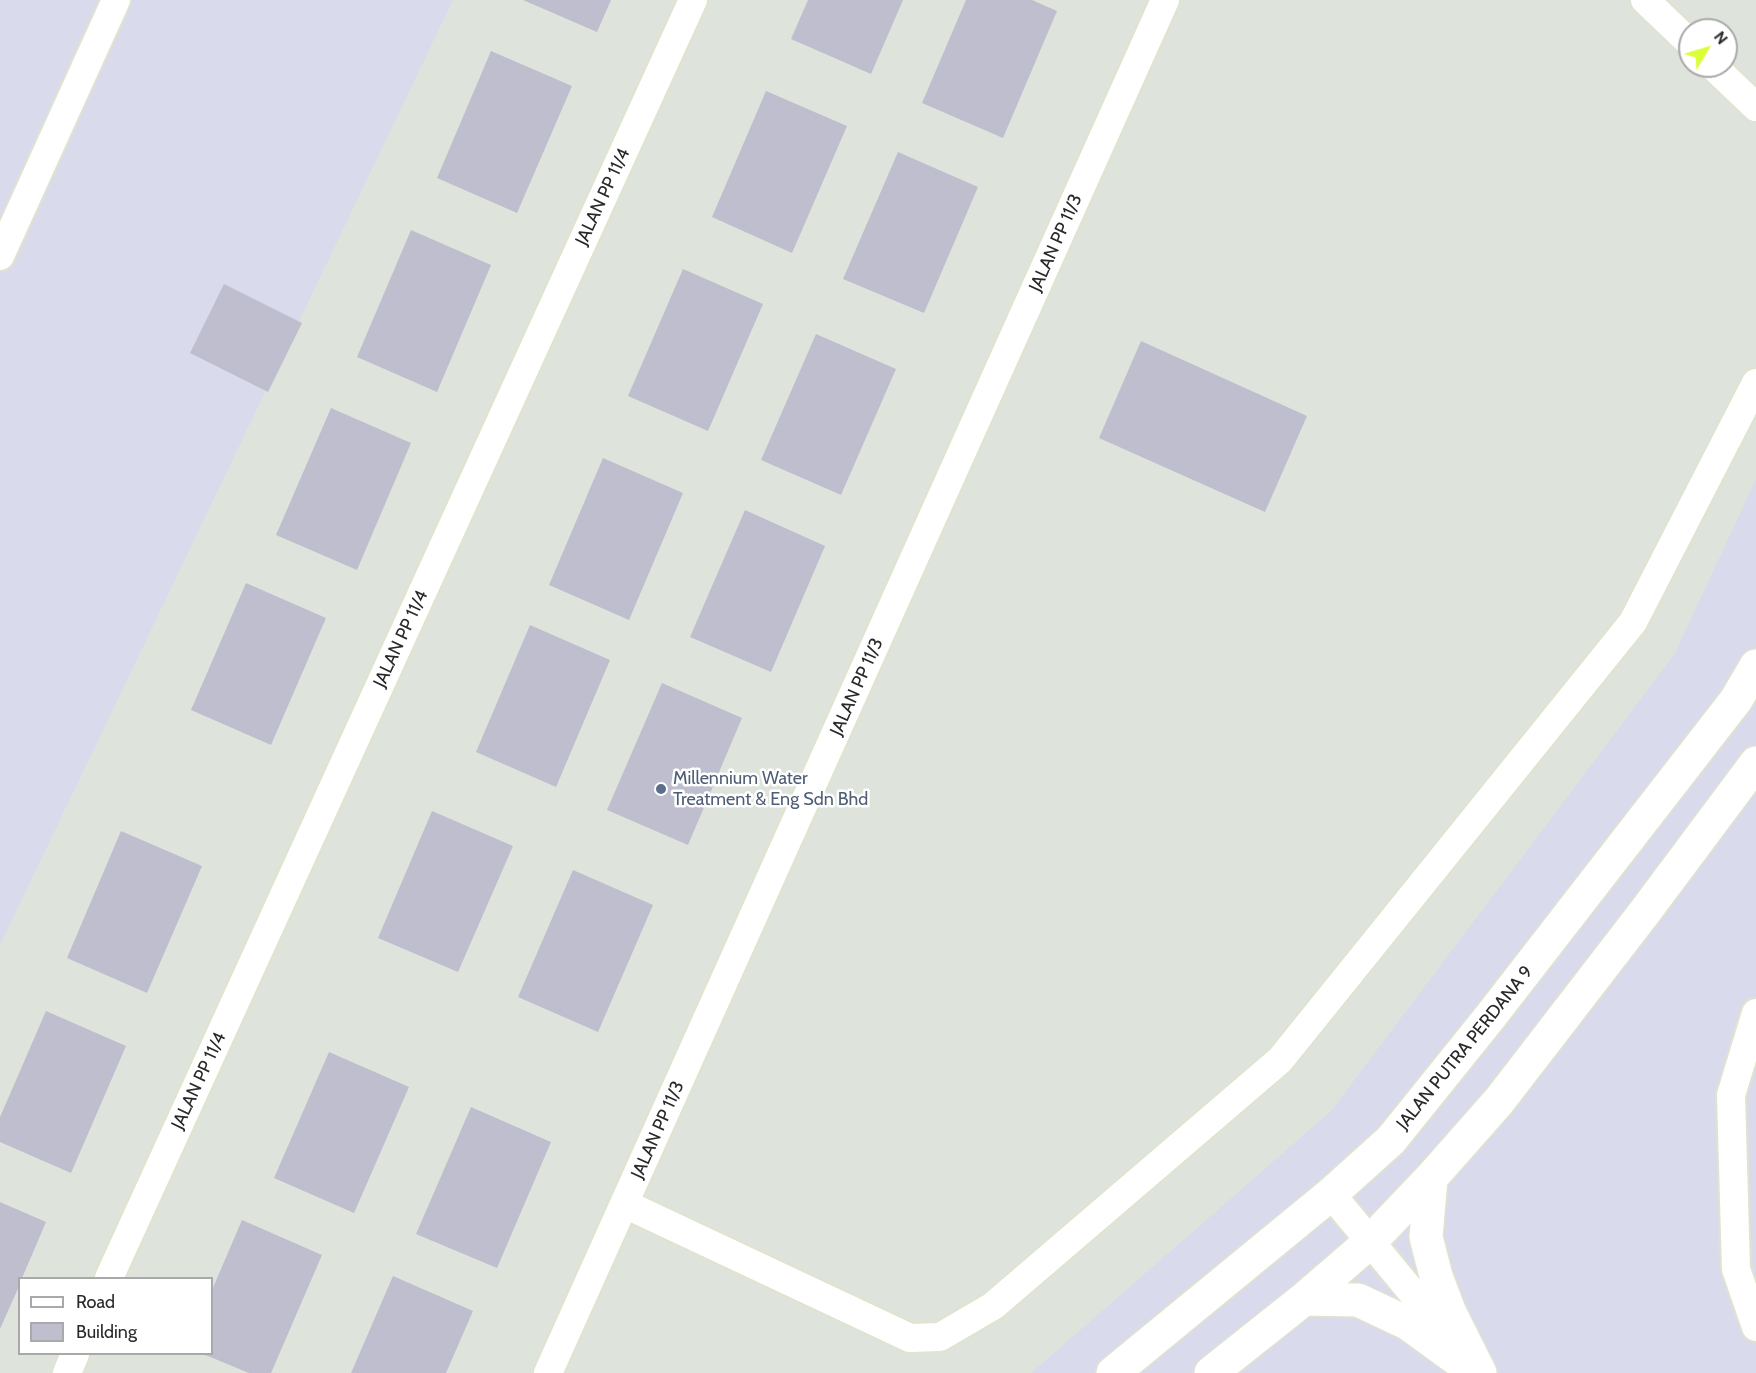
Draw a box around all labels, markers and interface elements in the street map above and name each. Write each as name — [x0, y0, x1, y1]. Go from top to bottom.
north arrow — [1678, 18, 1738, 78]
text: N — [1710, 28, 1732, 48]
street label: JALAN PP 11/4 — [571, 145, 635, 249]
street label: JALAN PP 11/3 — [1025, 191, 1087, 295]
street label: JALAN PP 11/4 — [369, 587, 433, 691]
street label: JALAN PP 11/3 — [826, 635, 888, 739]
place label: Millennium Water Treatment & Eng Sdn Bhd — [673, 768, 868, 810]
marker: Millennium Water Treatment & Eng Sdn Bhd — [654, 782, 668, 796]
street label: JALAN PUTRA PERDANA 9 — [1392, 962, 1538, 1134]
street label: JALAN PP 11/4 — [167, 1029, 231, 1133]
street label: JALAN PP 11/3 — [627, 1078, 689, 1182]
legend — [18, 1277, 213, 1355]
text: Road — [76, 1291, 115, 1313]
text: Building — [76, 1321, 137, 1343]

